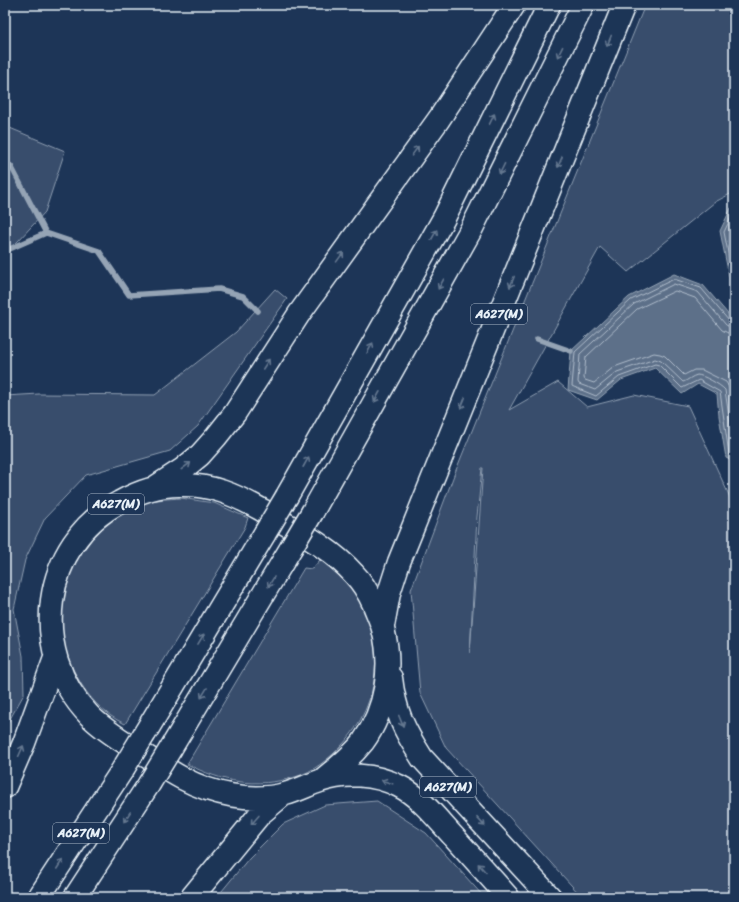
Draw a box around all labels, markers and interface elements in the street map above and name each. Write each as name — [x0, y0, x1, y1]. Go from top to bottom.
one-way arrow — [605, 35, 613, 47]
one-way arrow — [555, 46, 563, 58]
one-way arrow — [489, 113, 496, 125]
one-way arrow — [411, 146, 420, 157]
one-way arrow — [556, 155, 564, 167]
one-way arrow — [498, 163, 505, 175]
one-way arrow — [430, 229, 438, 241]
one-way arrow — [336, 252, 344, 263]
one-way arrow — [507, 276, 515, 288]
one-way arrow — [436, 278, 444, 290]
road number: A627(M) — [471, 304, 527, 324]
one-way arrow — [367, 342, 374, 354]
one-way arrow — [262, 359, 270, 370]
one-way arrow — [373, 391, 380, 403]
one-way arrow — [459, 396, 466, 408]
one-way arrow — [303, 456, 311, 468]
one-way arrow — [181, 461, 192, 470]
road number: A627(M) — [88, 494, 144, 514]
one-way arrow — [266, 576, 274, 588]
one-way arrow — [198, 633, 206, 645]
one-way arrow — [199, 687, 207, 699]
one-way arrow — [397, 714, 405, 726]
one-way arrow — [17, 746, 25, 758]
road number: A627(M) — [420, 777, 476, 797]
one-way arrow — [381, 778, 394, 785]
one-way arrow — [123, 811, 131, 822]
one-way arrow — [250, 815, 259, 826]
one-way arrow — [476, 817, 486, 827]
road number: A627(M) — [53, 823, 109, 843]
one-way arrow — [56, 859, 64, 870]
one-way arrow — [477, 863, 487, 873]

